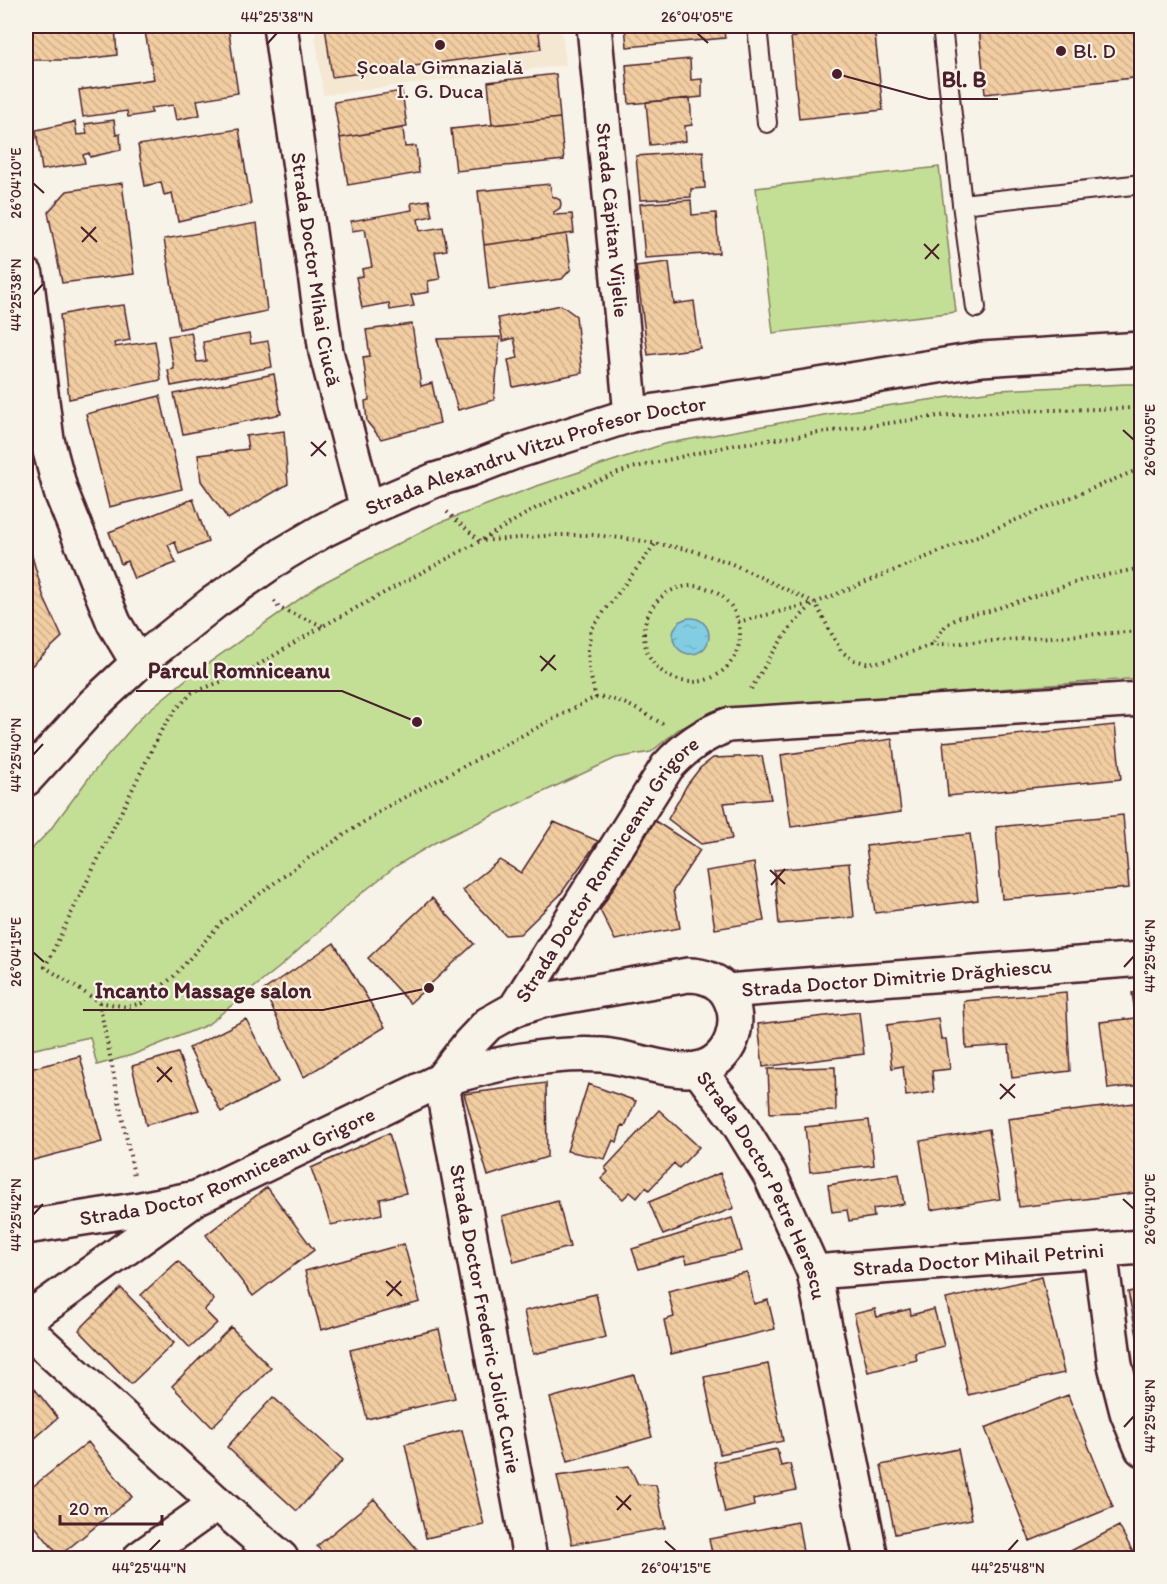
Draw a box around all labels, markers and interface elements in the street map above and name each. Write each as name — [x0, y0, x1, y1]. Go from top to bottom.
text: 44°25'38"N — [240, 8, 314, 26]
text: 26°04'05"E — [661, 8, 733, 26]
marker: Școala Gimnazială I. G. Duca — [433, 38, 447, 52]
place label: Bl. D — [1073, 38, 1116, 63]
marker: Bl. D — [1054, 44, 1068, 58]
place label: Școala Gimnazială I. G. Duca — [357, 54, 523, 103]
callout: Bl. B — [929, 59, 998, 99]
text: Bl. B — [942, 66, 986, 93]
street label: Strada Căpitan Vijelie — [591, 121, 635, 319]
text: 26°04'10"E — [7, 147, 25, 219]
street label: Strada Doctor Mihai Ciucă — [286, 150, 347, 389]
text: 44°25'38"N — [7, 258, 25, 332]
street label: Strada Alexandru Vitzu Profesor Doctor — [361, 390, 708, 520]
text: 26°04'05"E — [1141, 404, 1159, 476]
callout: Parcul Romniceanu — [136, 651, 342, 691]
text: Parcul Romniceanu — [148, 657, 331, 684]
text: 44°25'40"N — [7, 718, 25, 792]
street label: Strada Doctor Romniceanu Grigore — [509, 730, 703, 1007]
text: 26°04'15"E — [7, 917, 25, 987]
text: 44°25'46"N — [1141, 919, 1159, 993]
street label: Strada Doctor Dimitrie Drăghiescu — [740, 953, 1053, 1002]
callout: Incanto Massage salon — [83, 970, 323, 1010]
text: Incanto Massage salon — [95, 977, 312, 1004]
street label: Strada Doctor Petre Herescu — [692, 1065, 832, 1302]
street label: Strada Doctor Romniceanu Grigore — [78, 1101, 379, 1230]
street label: Strada Doctor Frederic Joliot Curie — [445, 1162, 527, 1476]
text: 26°04'10"E — [1141, 1173, 1159, 1245]
text: 44°25'42"N — [7, 1178, 25, 1252]
street label: Strada Doctor Mihail Petrini — [852, 1237, 1105, 1281]
text: 44°25'48"N — [1141, 1379, 1159, 1453]
scale bar — [60, 1488, 162, 1526]
text: 20 m — [69, 1498, 109, 1520]
text: 44°25'44"N — [112, 1559, 186, 1577]
text: 26°04'15"E — [641, 1559, 711, 1577]
text: 44°25'48"N — [971, 1559, 1045, 1577]

